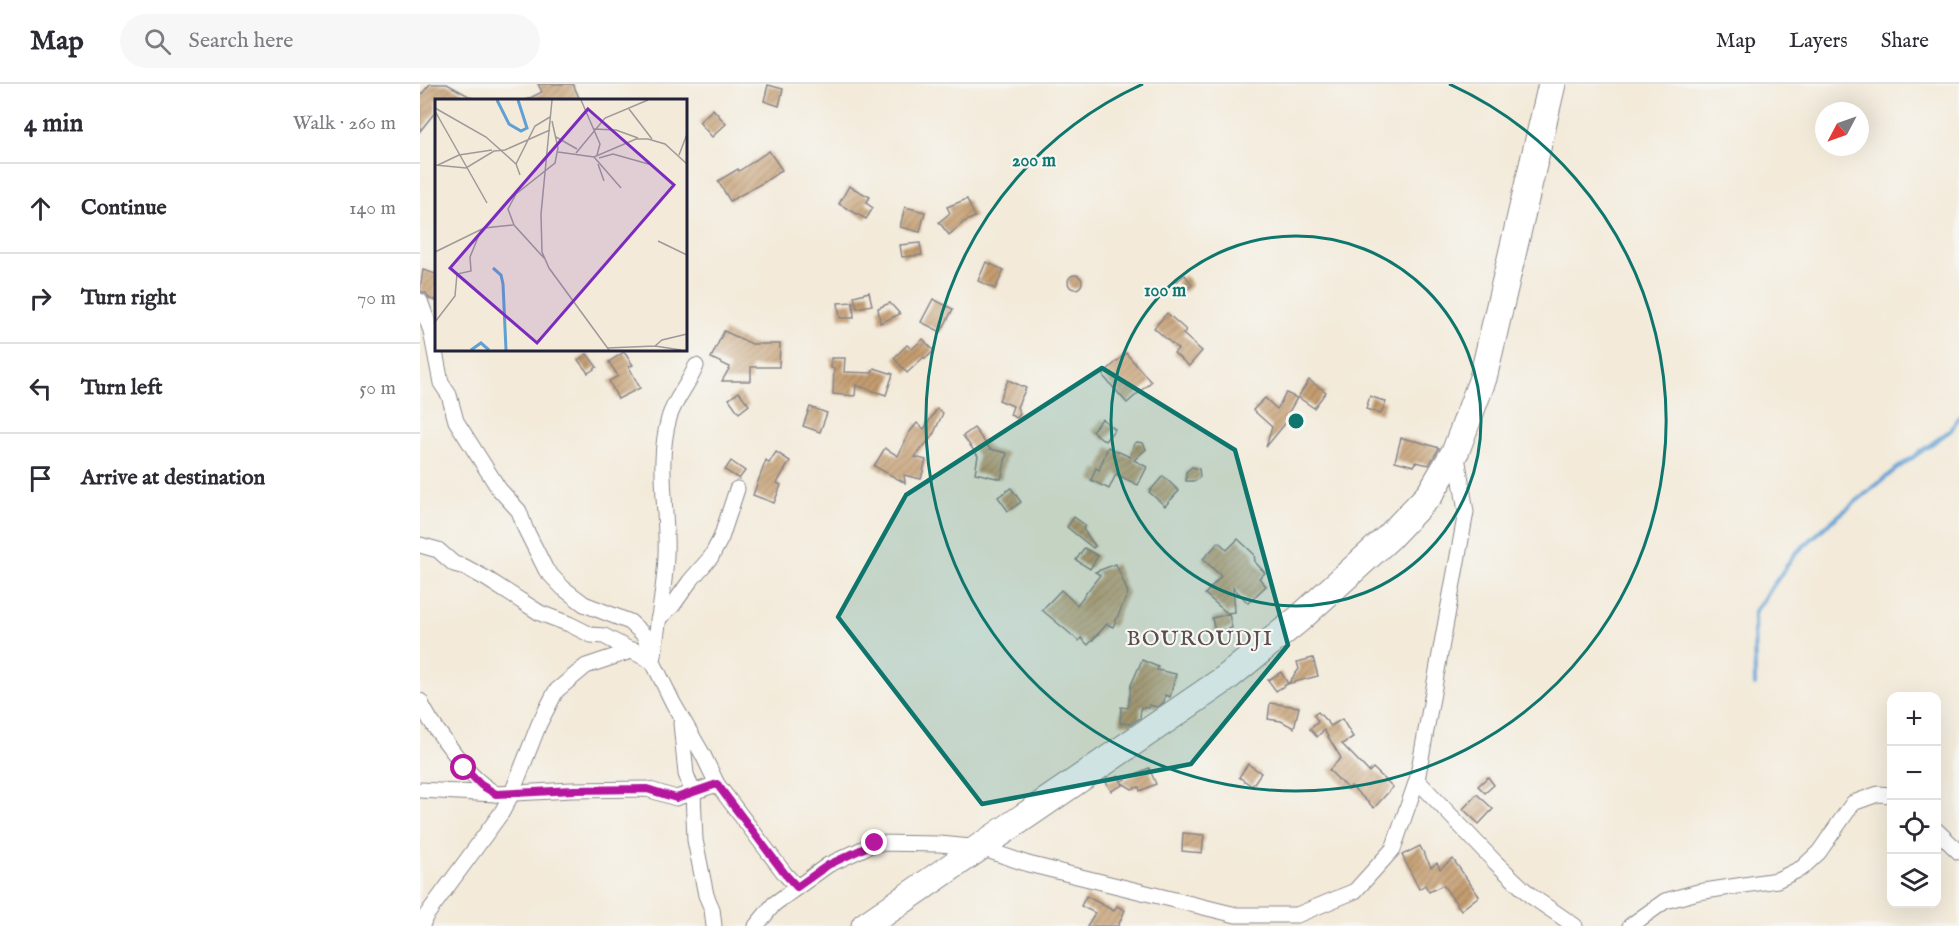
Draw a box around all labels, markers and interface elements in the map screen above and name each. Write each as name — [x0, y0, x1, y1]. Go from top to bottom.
search box — [120, 14, 540, 68]
text: Map — [30, 24, 84, 59]
icon: search — [141, 25, 174, 58]
text: Search here — [189, 27, 293, 55]
text: Map — [1716, 28, 1756, 55]
text: Layers — [1789, 28, 1848, 55]
text: Share — [1881, 28, 1929, 55]
inset map — [435, 99, 687, 351]
north arrow — [1815, 102, 1869, 156]
text: 4 min — [24, 107, 83, 140]
text: Walk · 260 m — [293, 111, 396, 136]
text: 200 m — [1012, 150, 1056, 173]
icon: ahead — [24, 192, 57, 225]
text: Continue — [81, 194, 167, 222]
text: 140 m — [349, 196, 396, 221]
text: 100 m — [1144, 280, 1186, 303]
icon: right — [24, 282, 57, 315]
text: Turn right — [81, 284, 176, 312]
text: 70 m — [357, 286, 396, 311]
icon: left — [24, 372, 57, 405]
text: Turn left — [81, 374, 163, 402]
text: 50 m — [359, 376, 396, 401]
centre of rings — [1286, 411, 1306, 431]
icon: arrive — [24, 462, 57, 495]
text: Arrive at destination — [81, 464, 265, 492]
district label: BOUROUDJI — [1127, 626, 1274, 653]
map controls — [1887, 692, 1941, 908]
button: + — [1887, 692, 1941, 746]
button: − — [1887, 746, 1941, 800]
route start — [450, 754, 476, 780]
button: locate — [1887, 800, 1941, 854]
route end — [861, 829, 887, 855]
button: layers — [1887, 854, 1941, 908]

